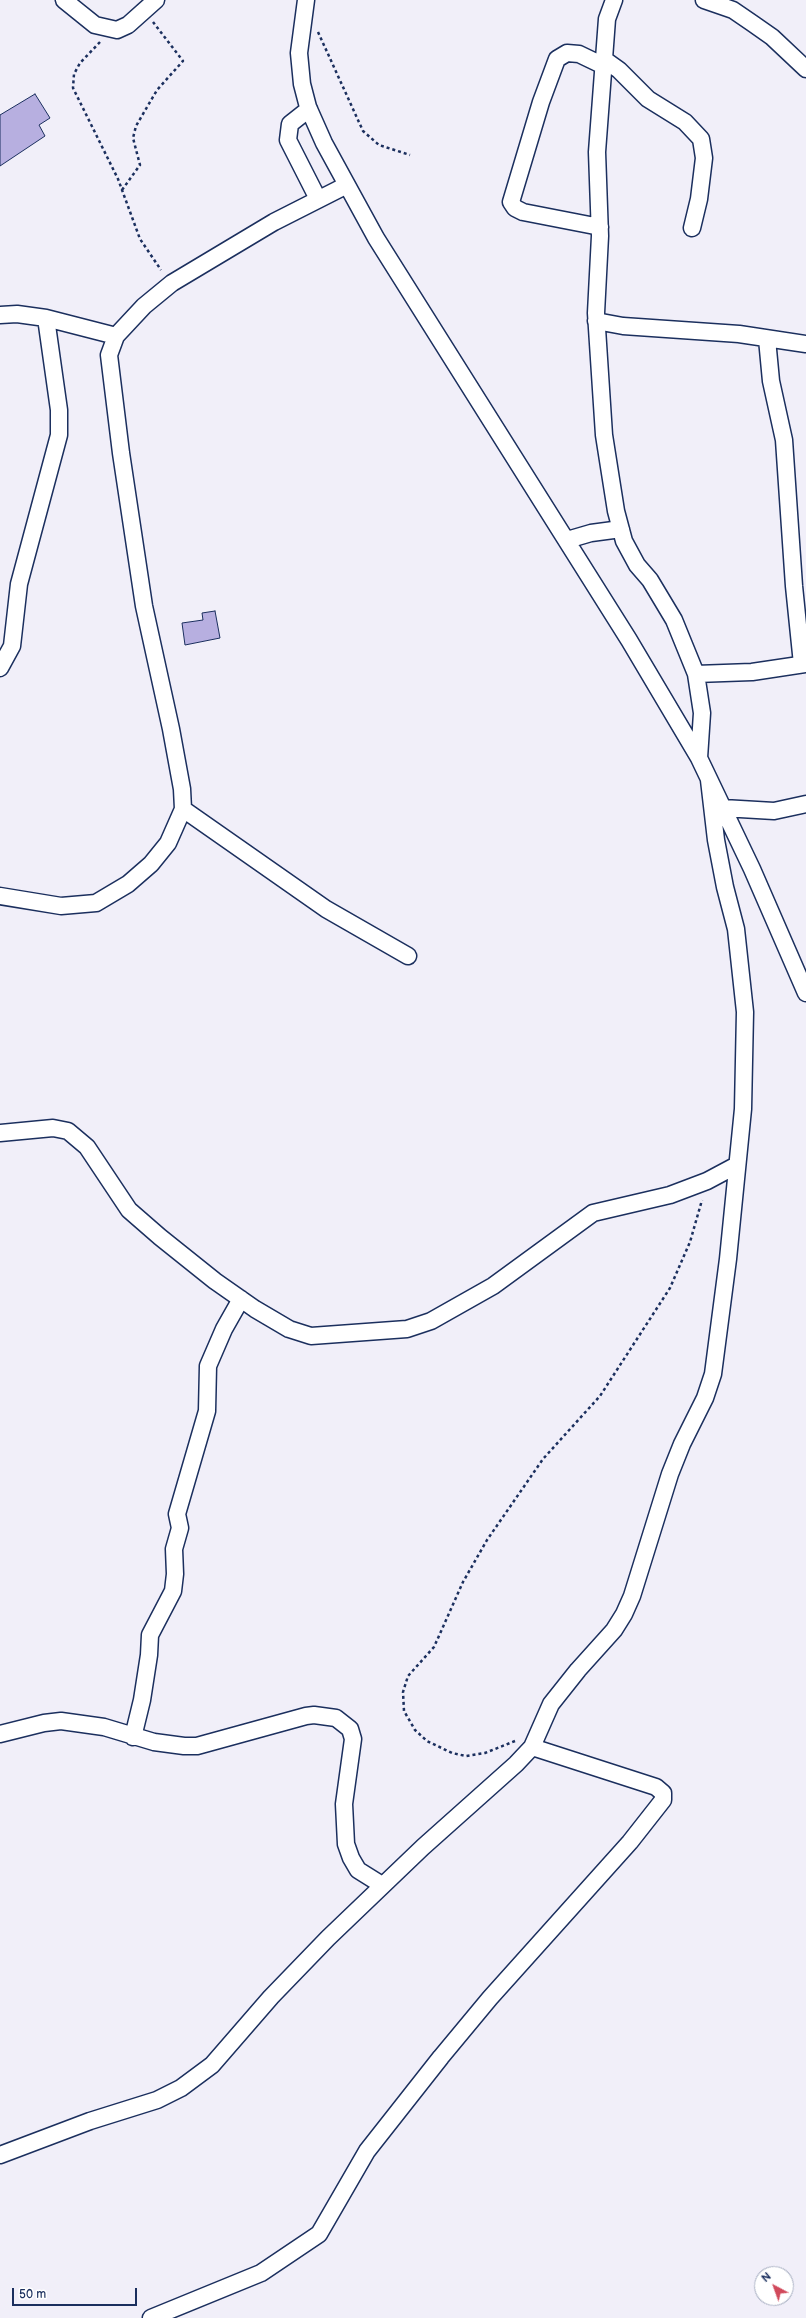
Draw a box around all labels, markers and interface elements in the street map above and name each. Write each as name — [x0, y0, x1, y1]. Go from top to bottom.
north arrow — [754, 2266, 794, 2306]
text: N — [759, 2270, 774, 2285]
scale bar — [14, 2280, 139, 2306]
text: 50 m — [19, 2287, 46, 2302]

